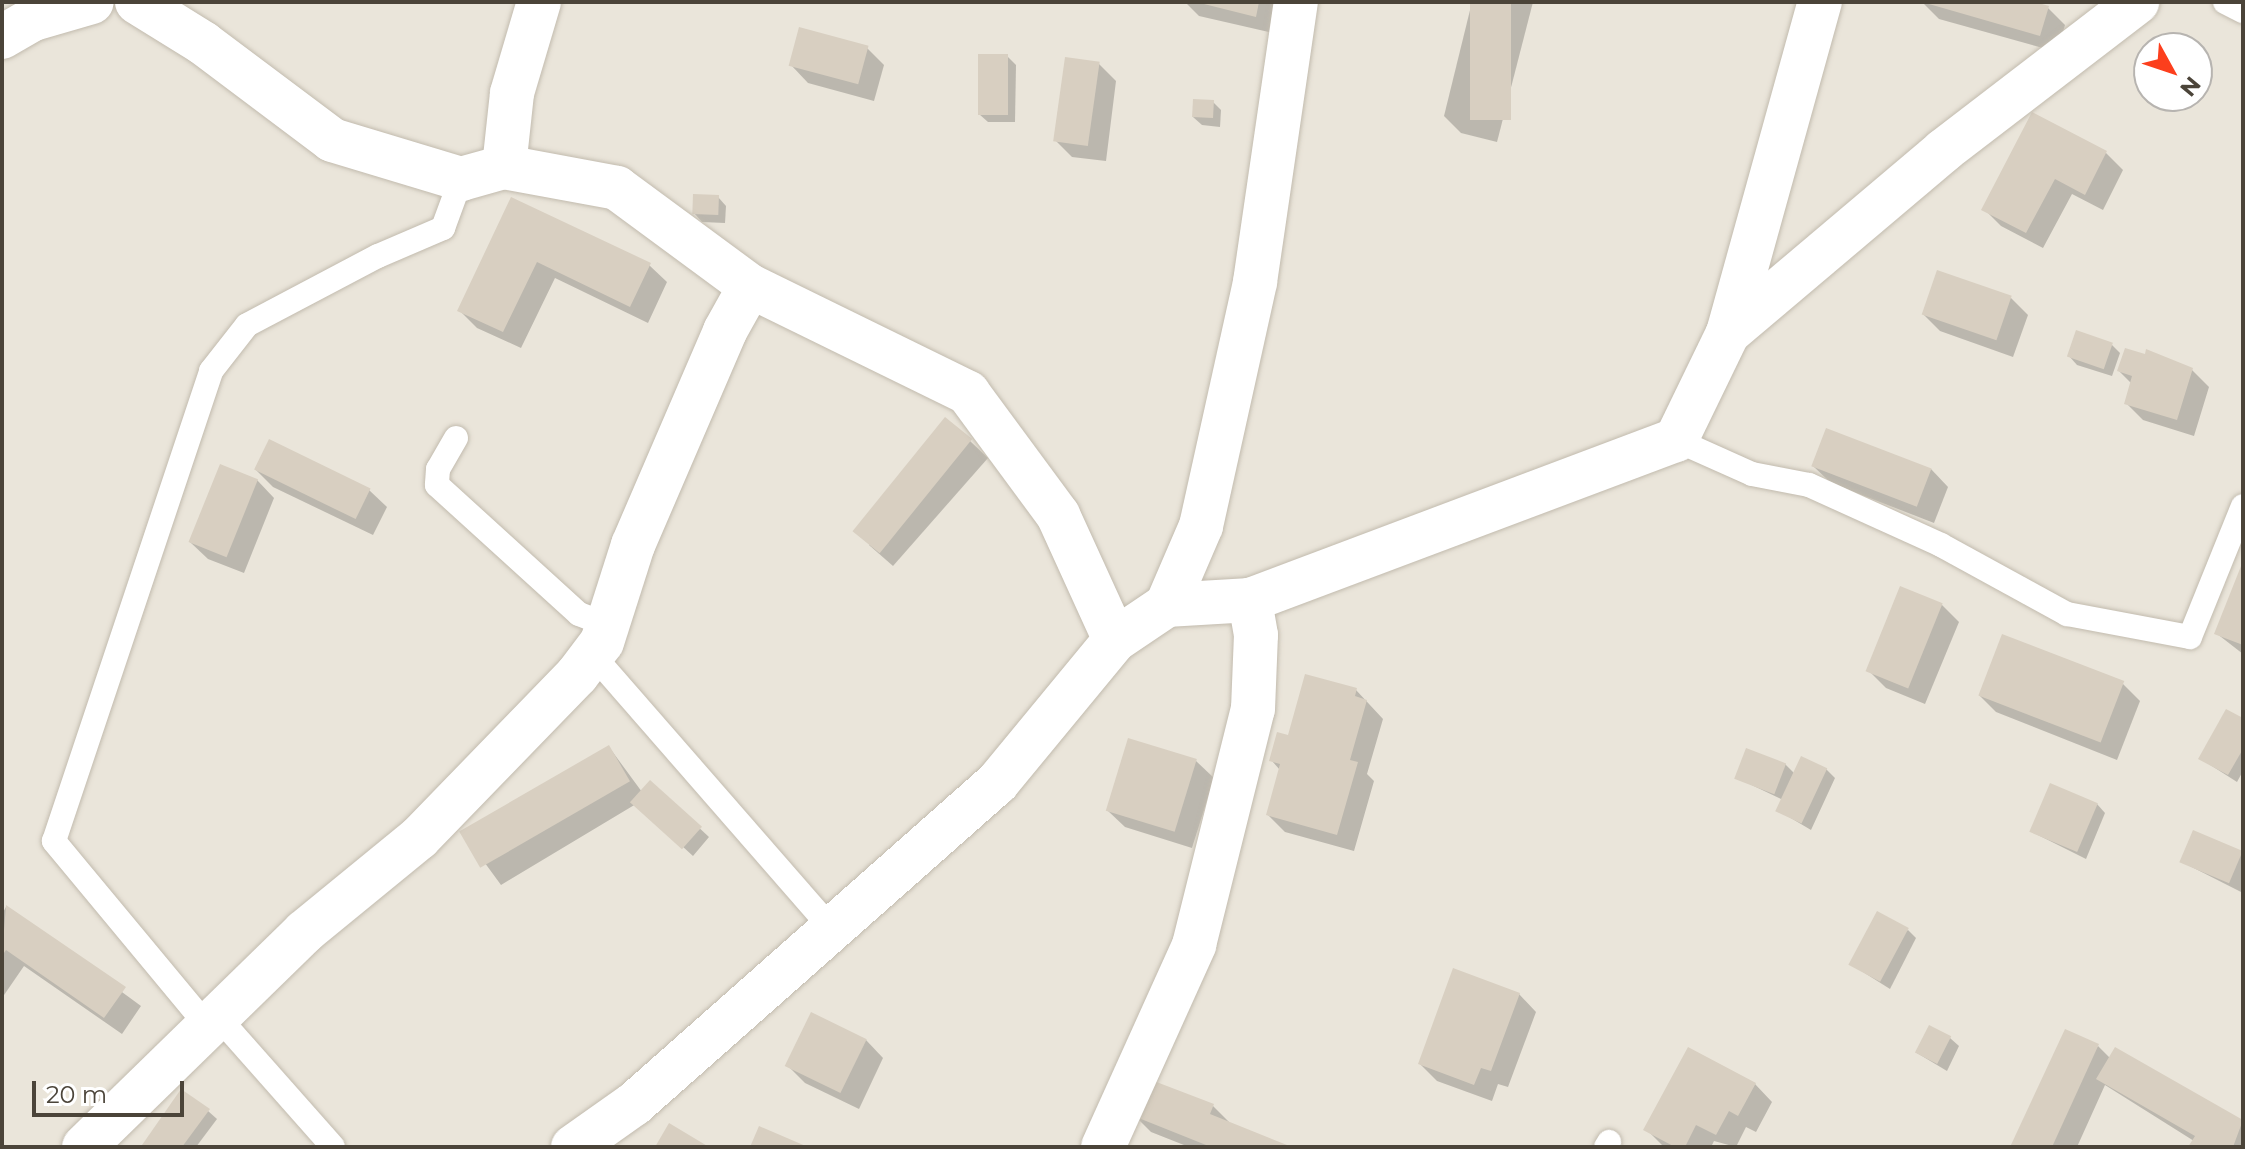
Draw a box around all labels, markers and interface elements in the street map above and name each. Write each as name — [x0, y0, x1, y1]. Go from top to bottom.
north arrow — [2133, 32, 2213, 112]
text: N — [2174, 71, 2206, 102]
scale bar — [36, 1065, 188, 1115]
text: 20 m — [46, 1080, 107, 1109]

